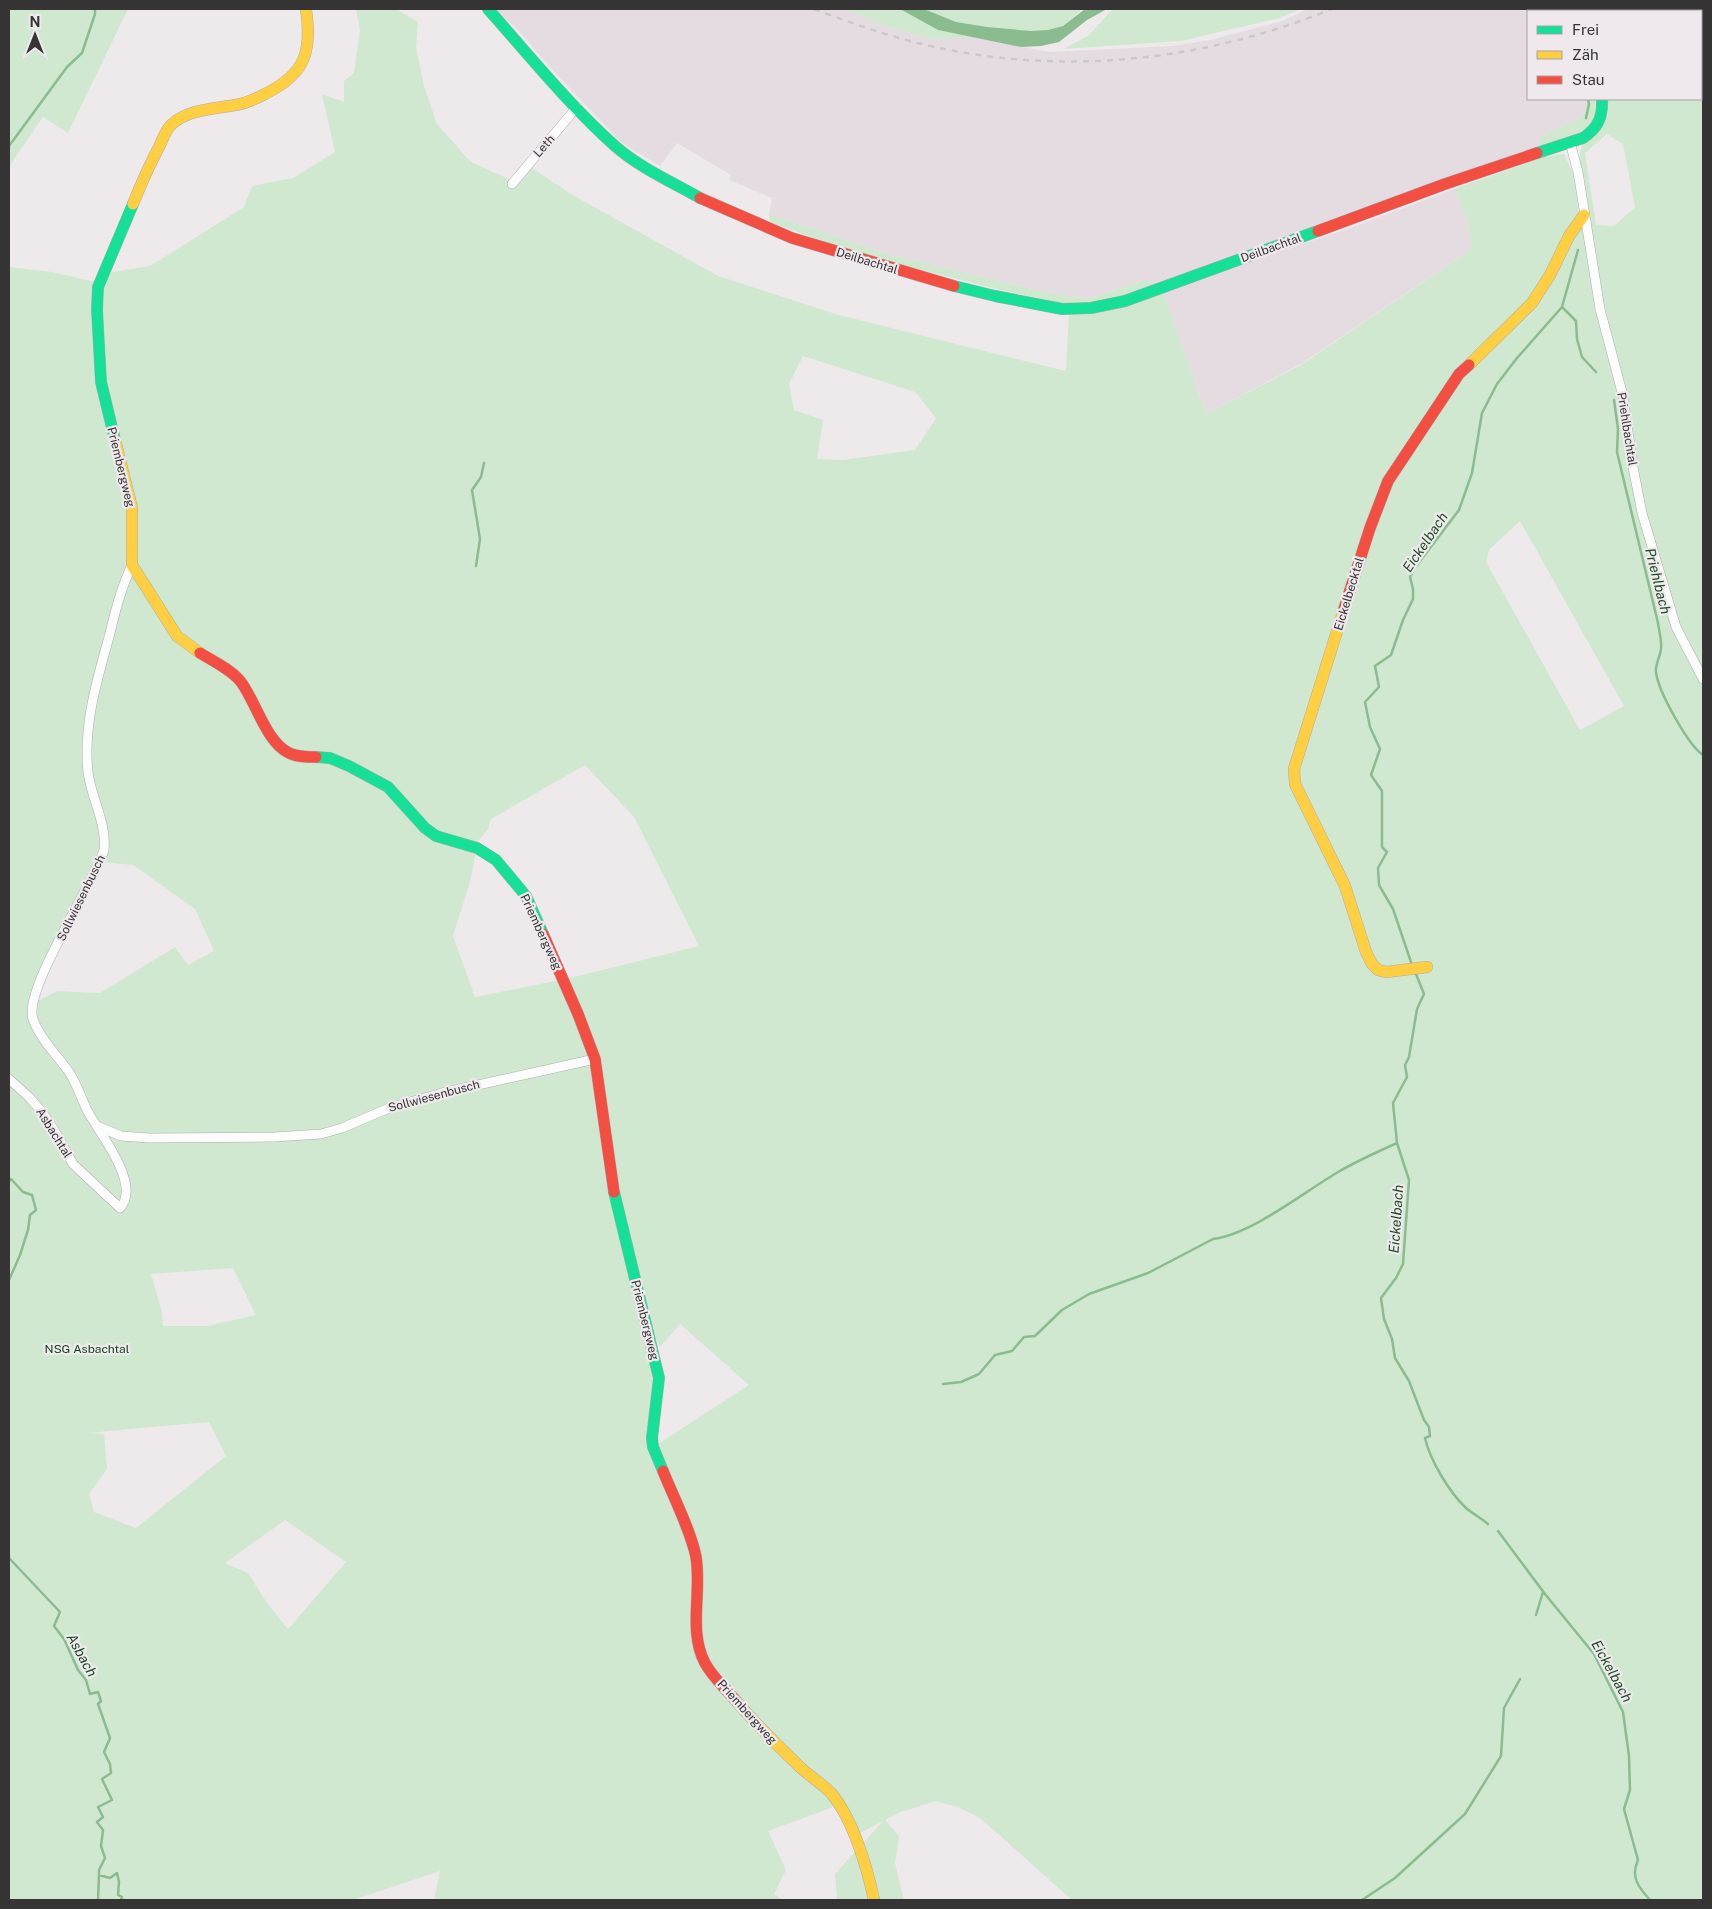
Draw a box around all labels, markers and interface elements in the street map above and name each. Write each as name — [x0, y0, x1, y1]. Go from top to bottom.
north arrow — [10, 10, 60, 60]
legend — [1527, 10, 1702, 100]
text: N — [30, 14, 40, 30]
text: Frei — [1572, 21, 1599, 38]
text: Zäh — [1572, 46, 1599, 63]
text: Stau — [1572, 71, 1605, 88]
street label: Leth — [530, 132, 558, 160]
street label: Deilbachtal — [1239, 230, 1304, 265]
street label: Deilbachtal — [835, 245, 900, 277]
street label: Priehlbachtal — [1614, 391, 1640, 467]
street label: Priembergweg — [104, 426, 138, 508]
water label: Eickelbach — [1399, 509, 1451, 575]
water label: Priehlbach — [1642, 546, 1674, 616]
street label: Eickelbecktal — [1331, 556, 1367, 632]
street label: Sollwiesenbusch — [54, 853, 108, 943]
street label: Priembergweg — [517, 892, 565, 972]
street label: Sollwiesenbusch — [387, 1077, 481, 1115]
street label: Asbachtal — [33, 1105, 75, 1161]
water label: Eickelbach — [1386, 1184, 1406, 1254]
street label: Priembergweg — [628, 1279, 662, 1361]
park label: NSG Asbachtal — [45, 1342, 130, 1356]
water label: Asbach — [64, 1631, 100, 1679]
water label: Eickelbach — [1588, 1637, 1636, 1705]
street label: Priembergweg — [714, 1677, 780, 1747]

